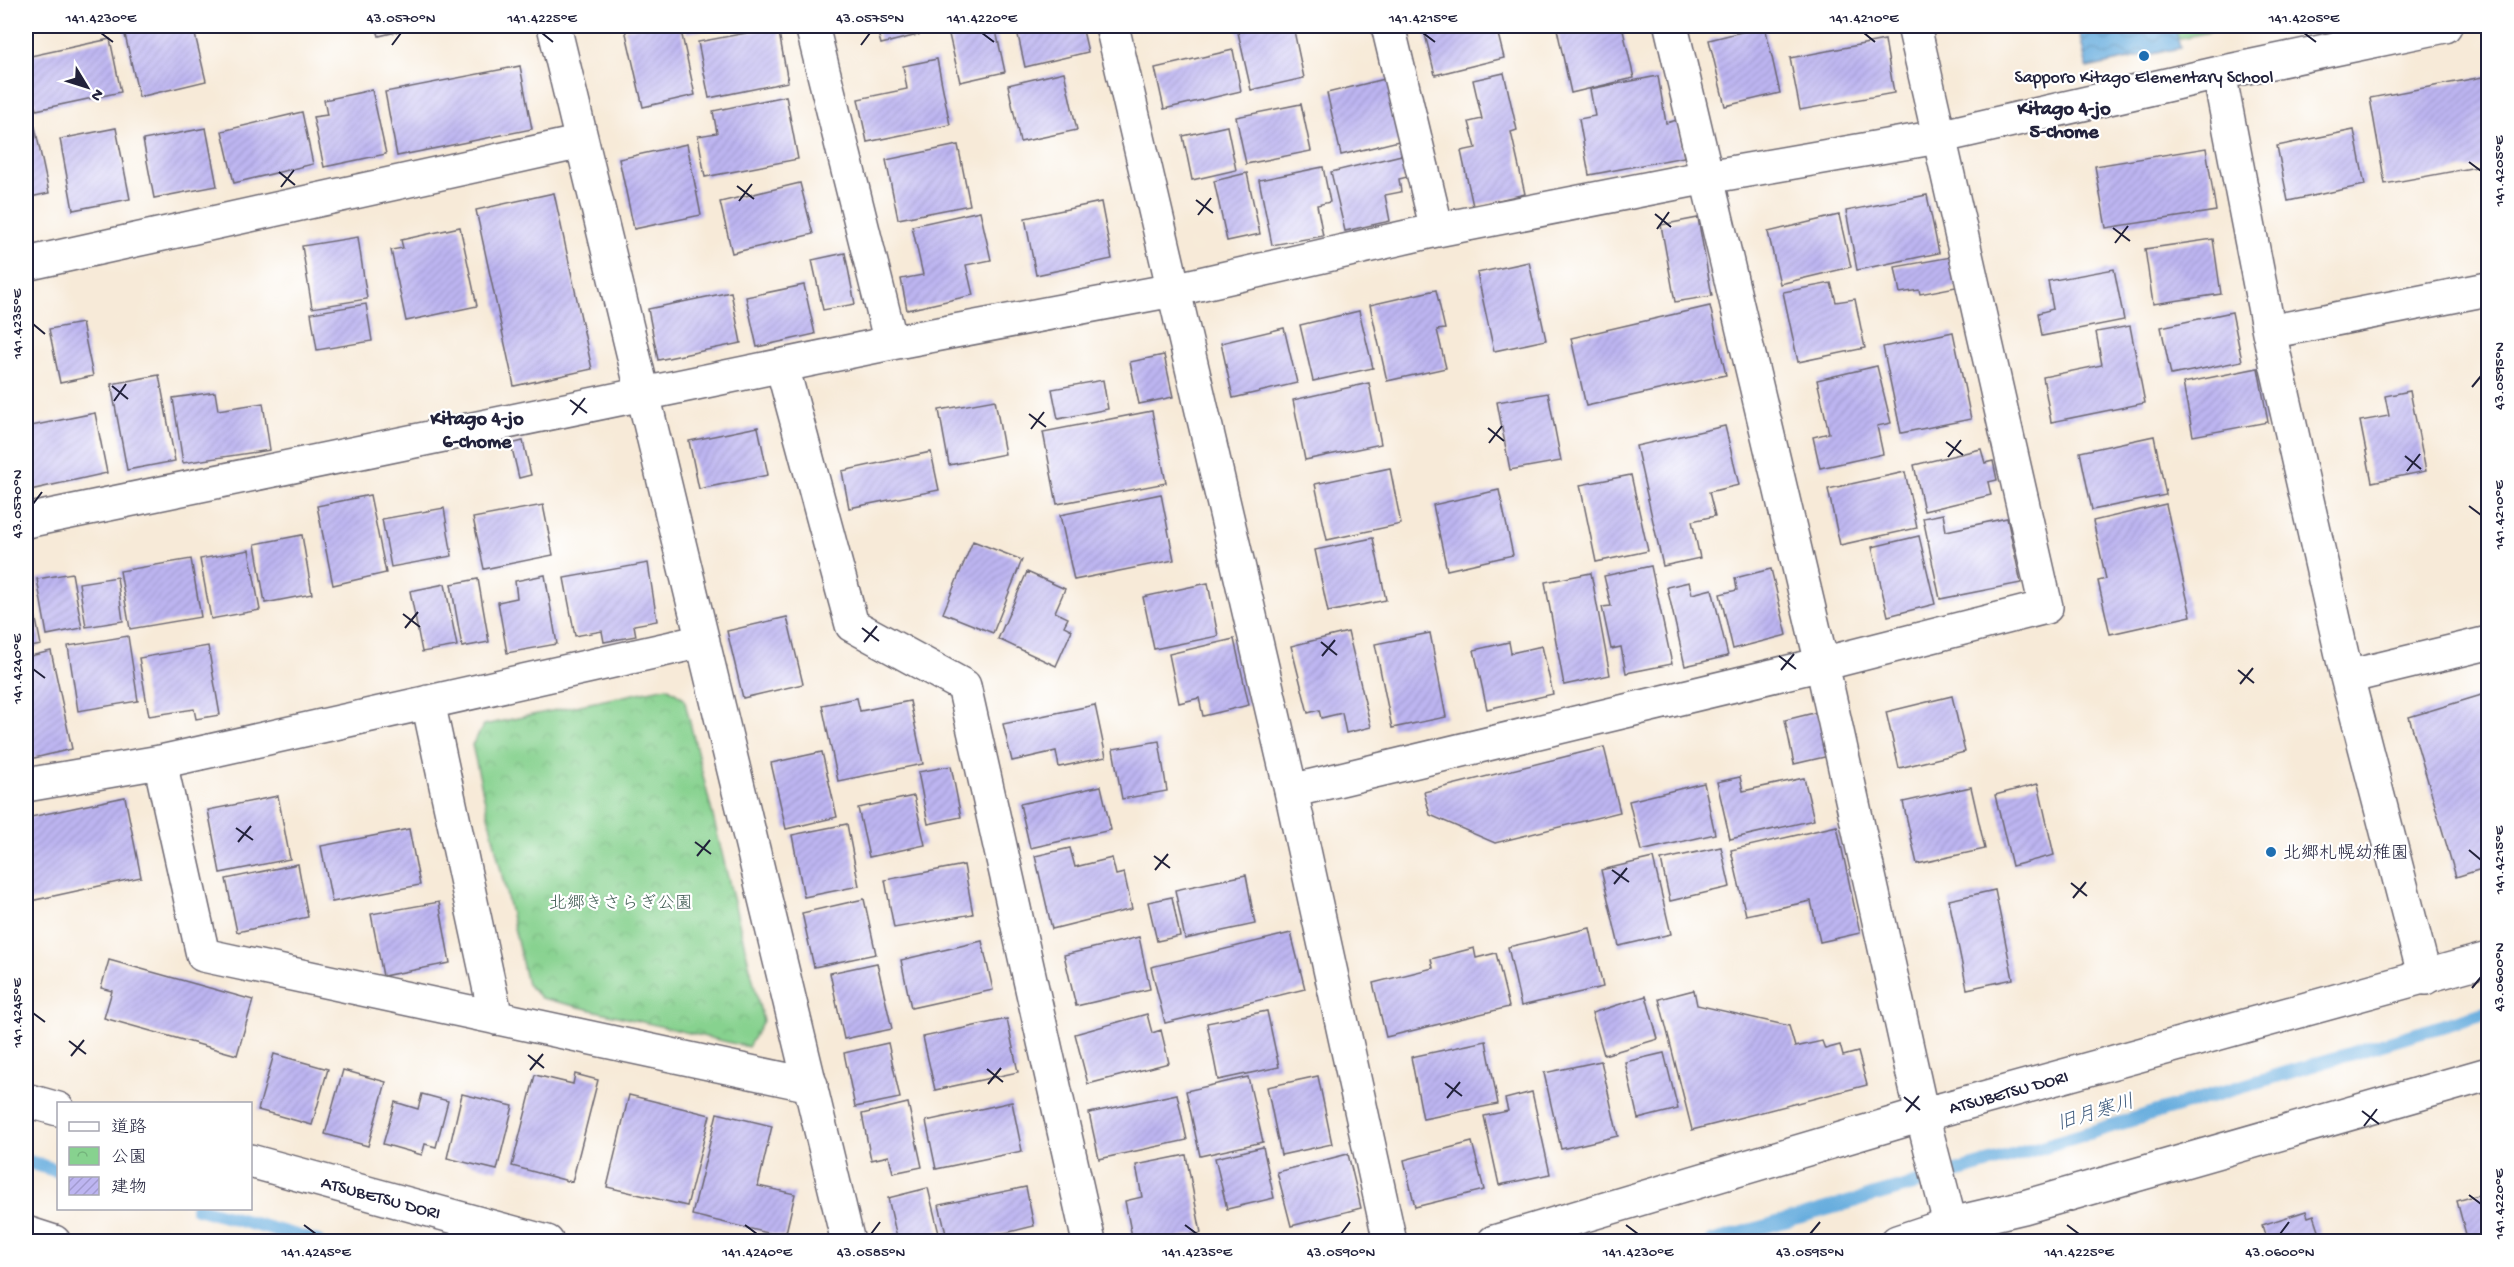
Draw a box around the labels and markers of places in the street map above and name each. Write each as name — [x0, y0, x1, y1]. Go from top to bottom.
marker: Sapporo Kitago Elementary School — [2137, 49, 2151, 63]
place label: Sapporo Kitago Elementary School — [2014, 68, 2274, 89]
place label: 北郷札幌幼稚園 — [2283, 843, 2409, 865]
marker: 北郷札幌幼稚園 — [2264, 845, 2278, 859]

